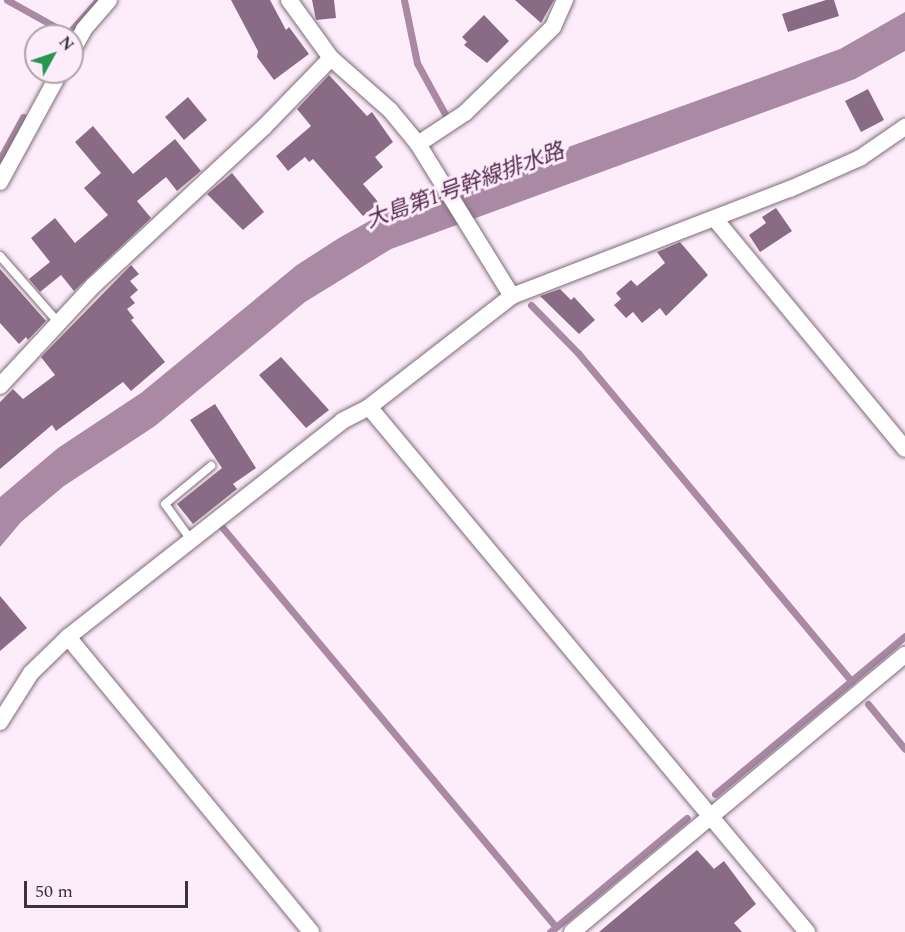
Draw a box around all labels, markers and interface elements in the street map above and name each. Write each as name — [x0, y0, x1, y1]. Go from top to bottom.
north arrow — [24, 24, 84, 84]
text: N — [53, 31, 80, 56]
water label: 大島第1号幹線排水路 — [362, 138, 568, 234]
scale bar — [27, 869, 190, 907]
text: 50 m — [35, 878, 73, 905]

